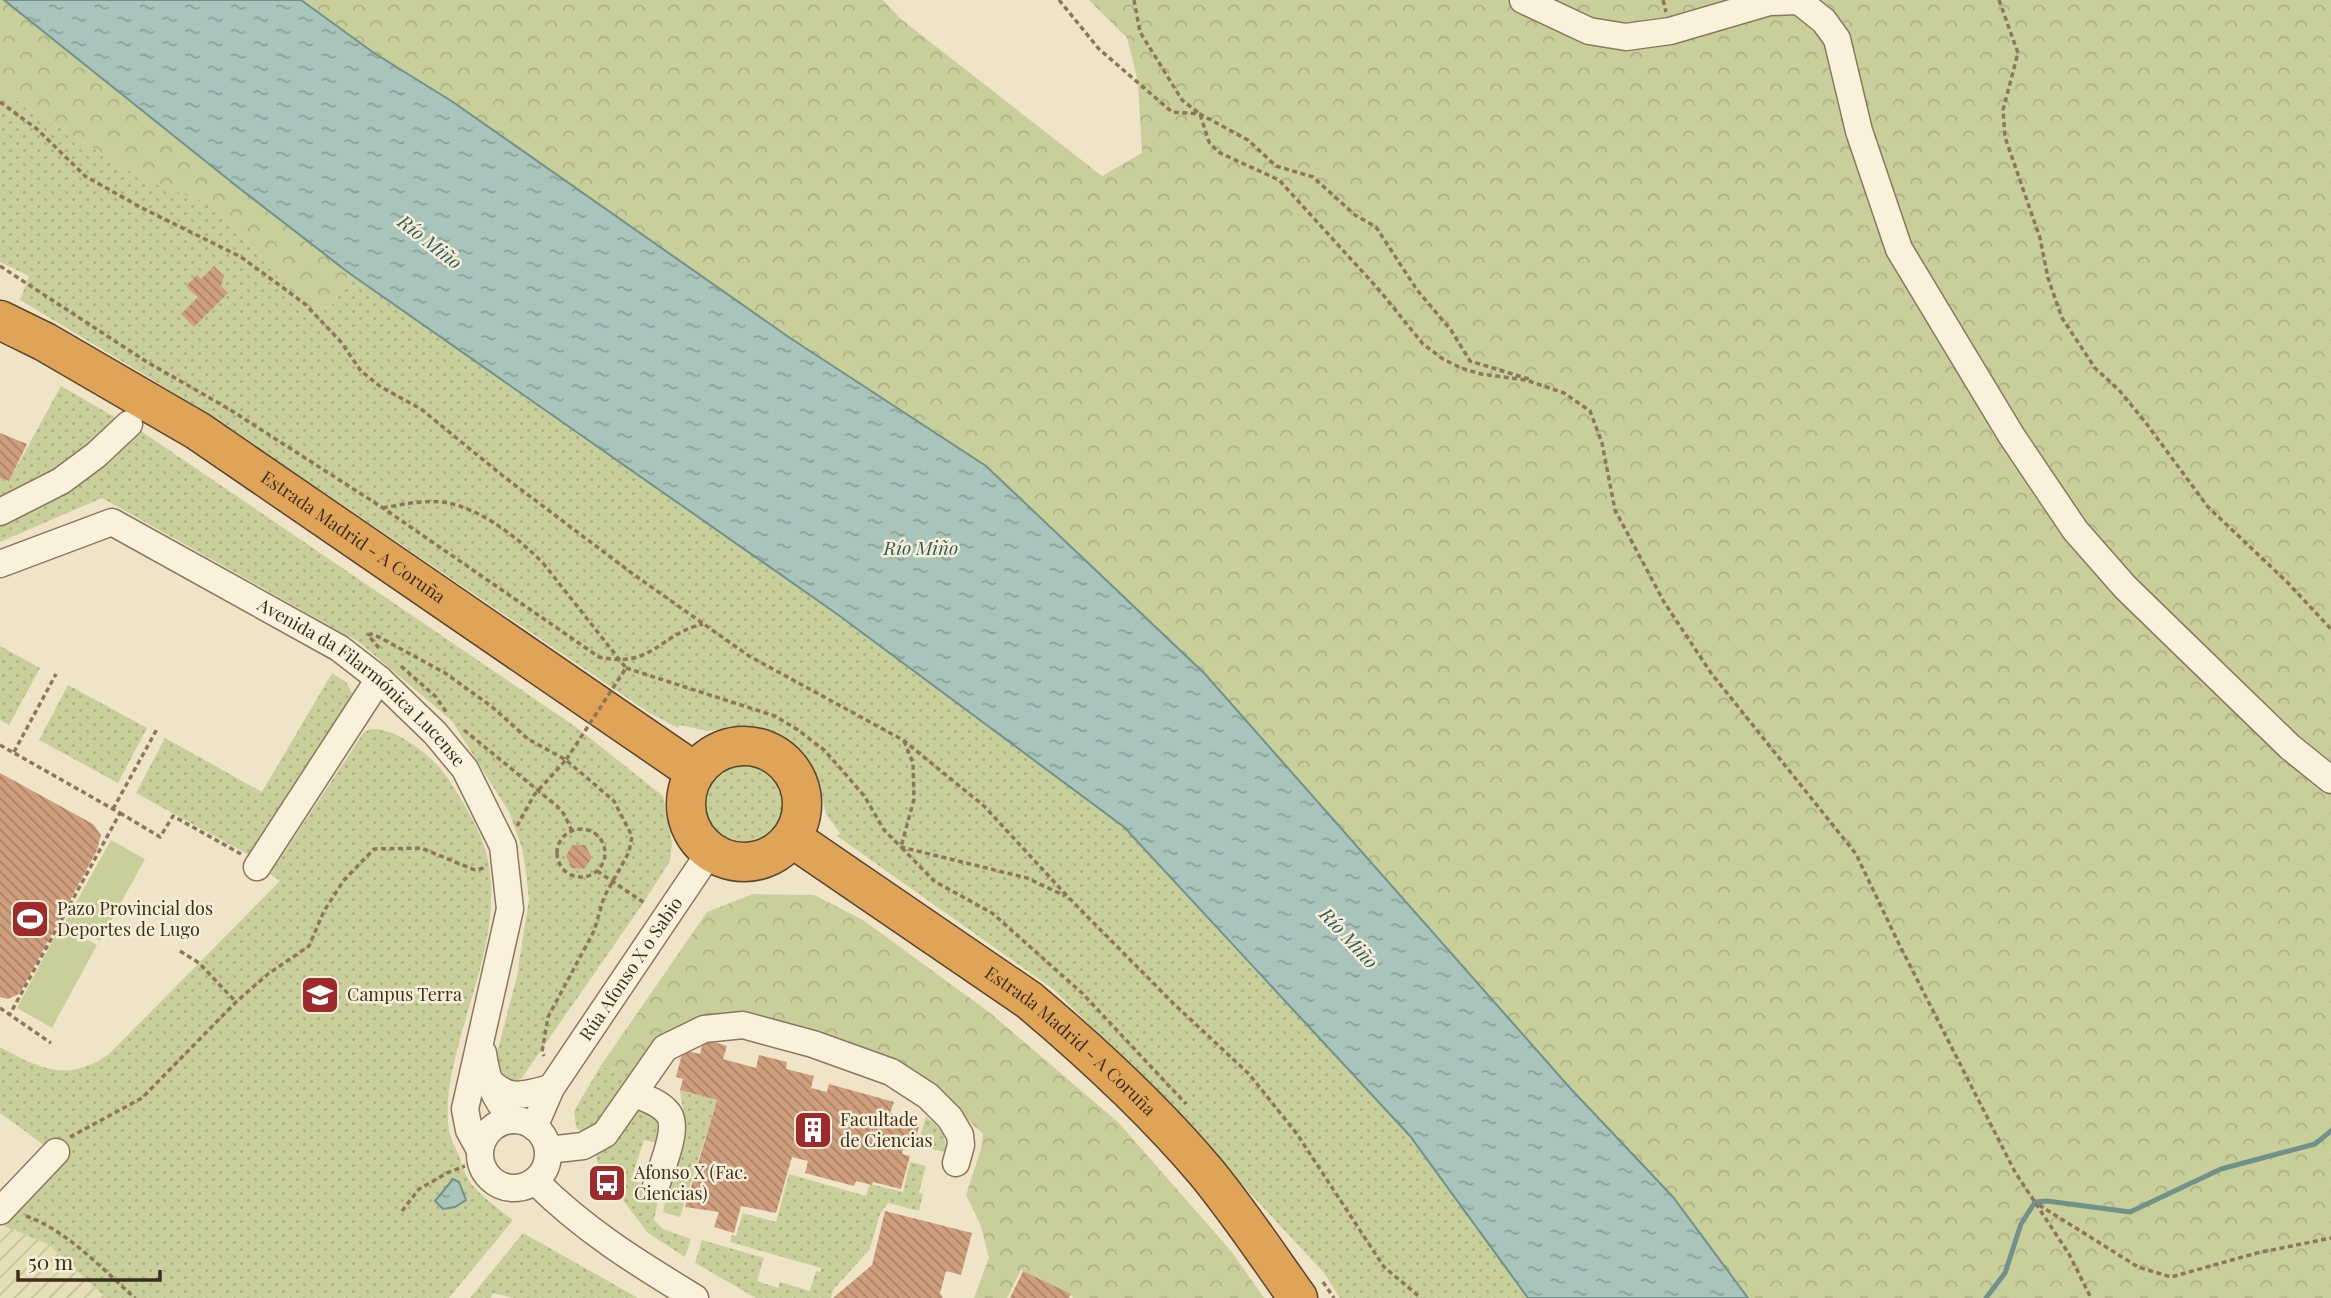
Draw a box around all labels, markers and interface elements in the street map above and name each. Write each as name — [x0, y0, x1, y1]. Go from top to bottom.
water label: Río Miño — [392, 207, 468, 274]
street label: Estrada Madrid - A Coruña — [257, 465, 450, 608]
water label: Río Miño — [883, 534, 958, 560]
street label: Avenida da Filarmónica Lucense — [253, 592, 471, 771]
street label: Rúa Afonso X o Sabio — [573, 892, 687, 1045]
place label: Pazo Provincial dos Deportes de Lugo — [57, 896, 213, 941]
sports icon: Pazo Provincial dos Deportes de Lugo — [9, 898, 51, 940]
water label: Río Miño — [1314, 900, 1385, 974]
street label: Estrada Madrid - A Coruña — [980, 960, 1162, 1121]
school or university icon: Campus Terra — [299, 974, 341, 1016]
place label: Campus Terra — [347, 982, 462, 1006]
place label: Facultade de Ciencias — [840, 1107, 933, 1152]
building icon: Facultade de Ciencias — [792, 1109, 834, 1151]
place label: Afonso X (Fac. Ciencias) — [633, 1160, 748, 1205]
bus stop icon: Afonso X (Fac. Ciencias) — [586, 1162, 628, 1204]
scale bar — [18, 1238, 159, 1282]
text: 50 m — [28, 1247, 74, 1275]

